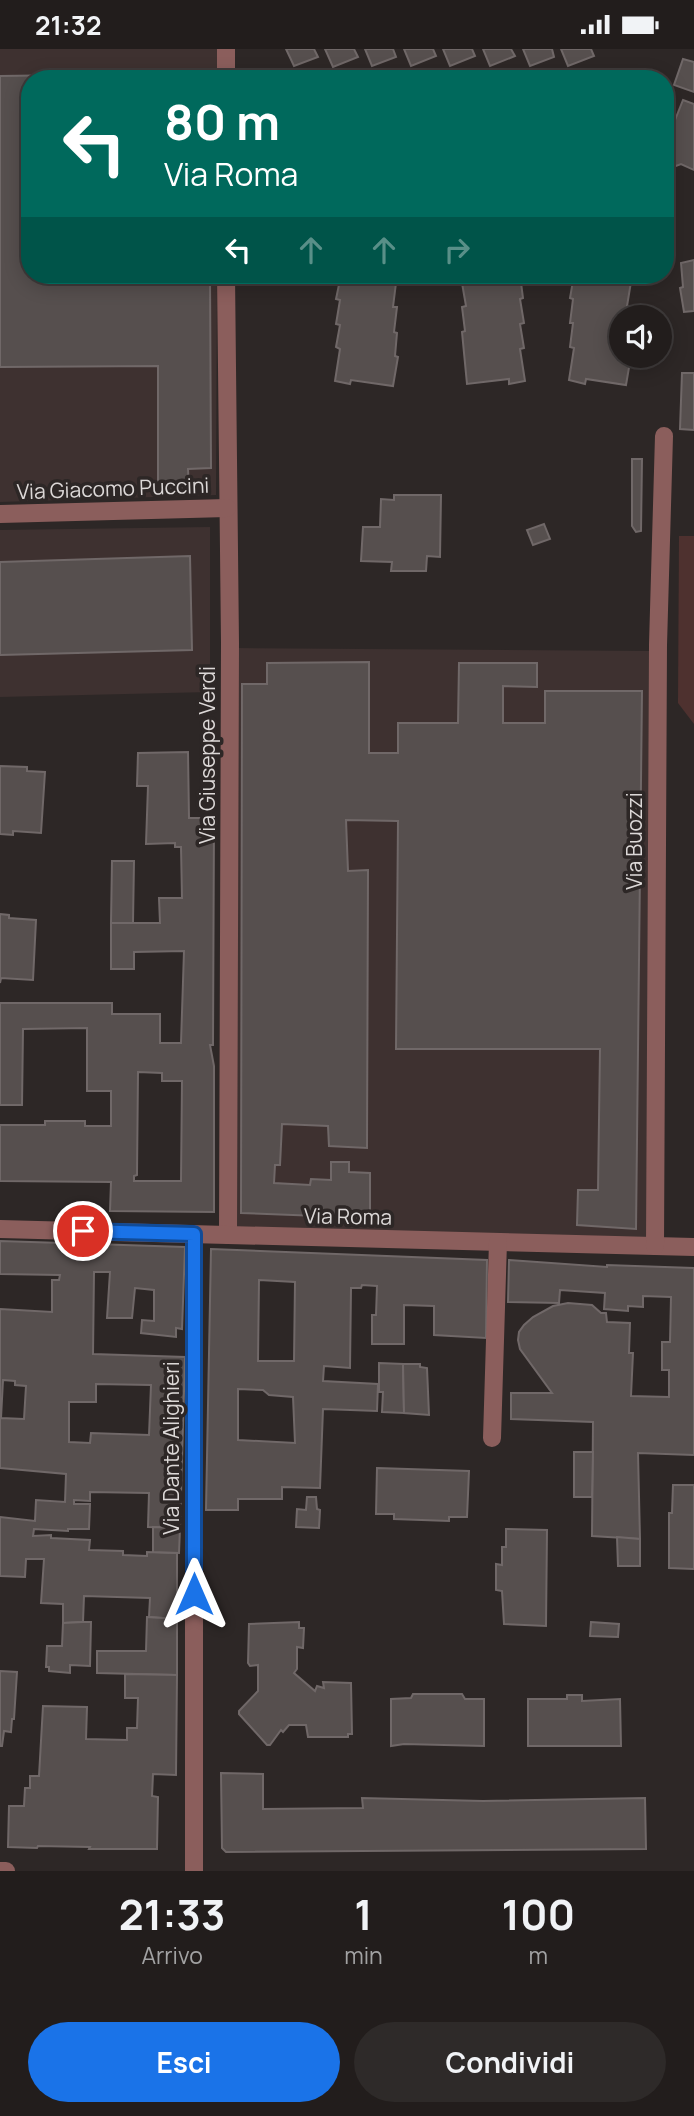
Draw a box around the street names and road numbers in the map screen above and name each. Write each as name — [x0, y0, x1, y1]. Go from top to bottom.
street label: Via Giacomo Puccini — [16, 471, 210, 505]
street label: Via Giuseppe Verdi — [193, 666, 221, 844]
street label: Via Buozzi — [620, 792, 648, 890]
street label: Via Roma — [304, 1201, 392, 1231]
street label: Via Dante Alighieri — [157, 1361, 185, 1535]

